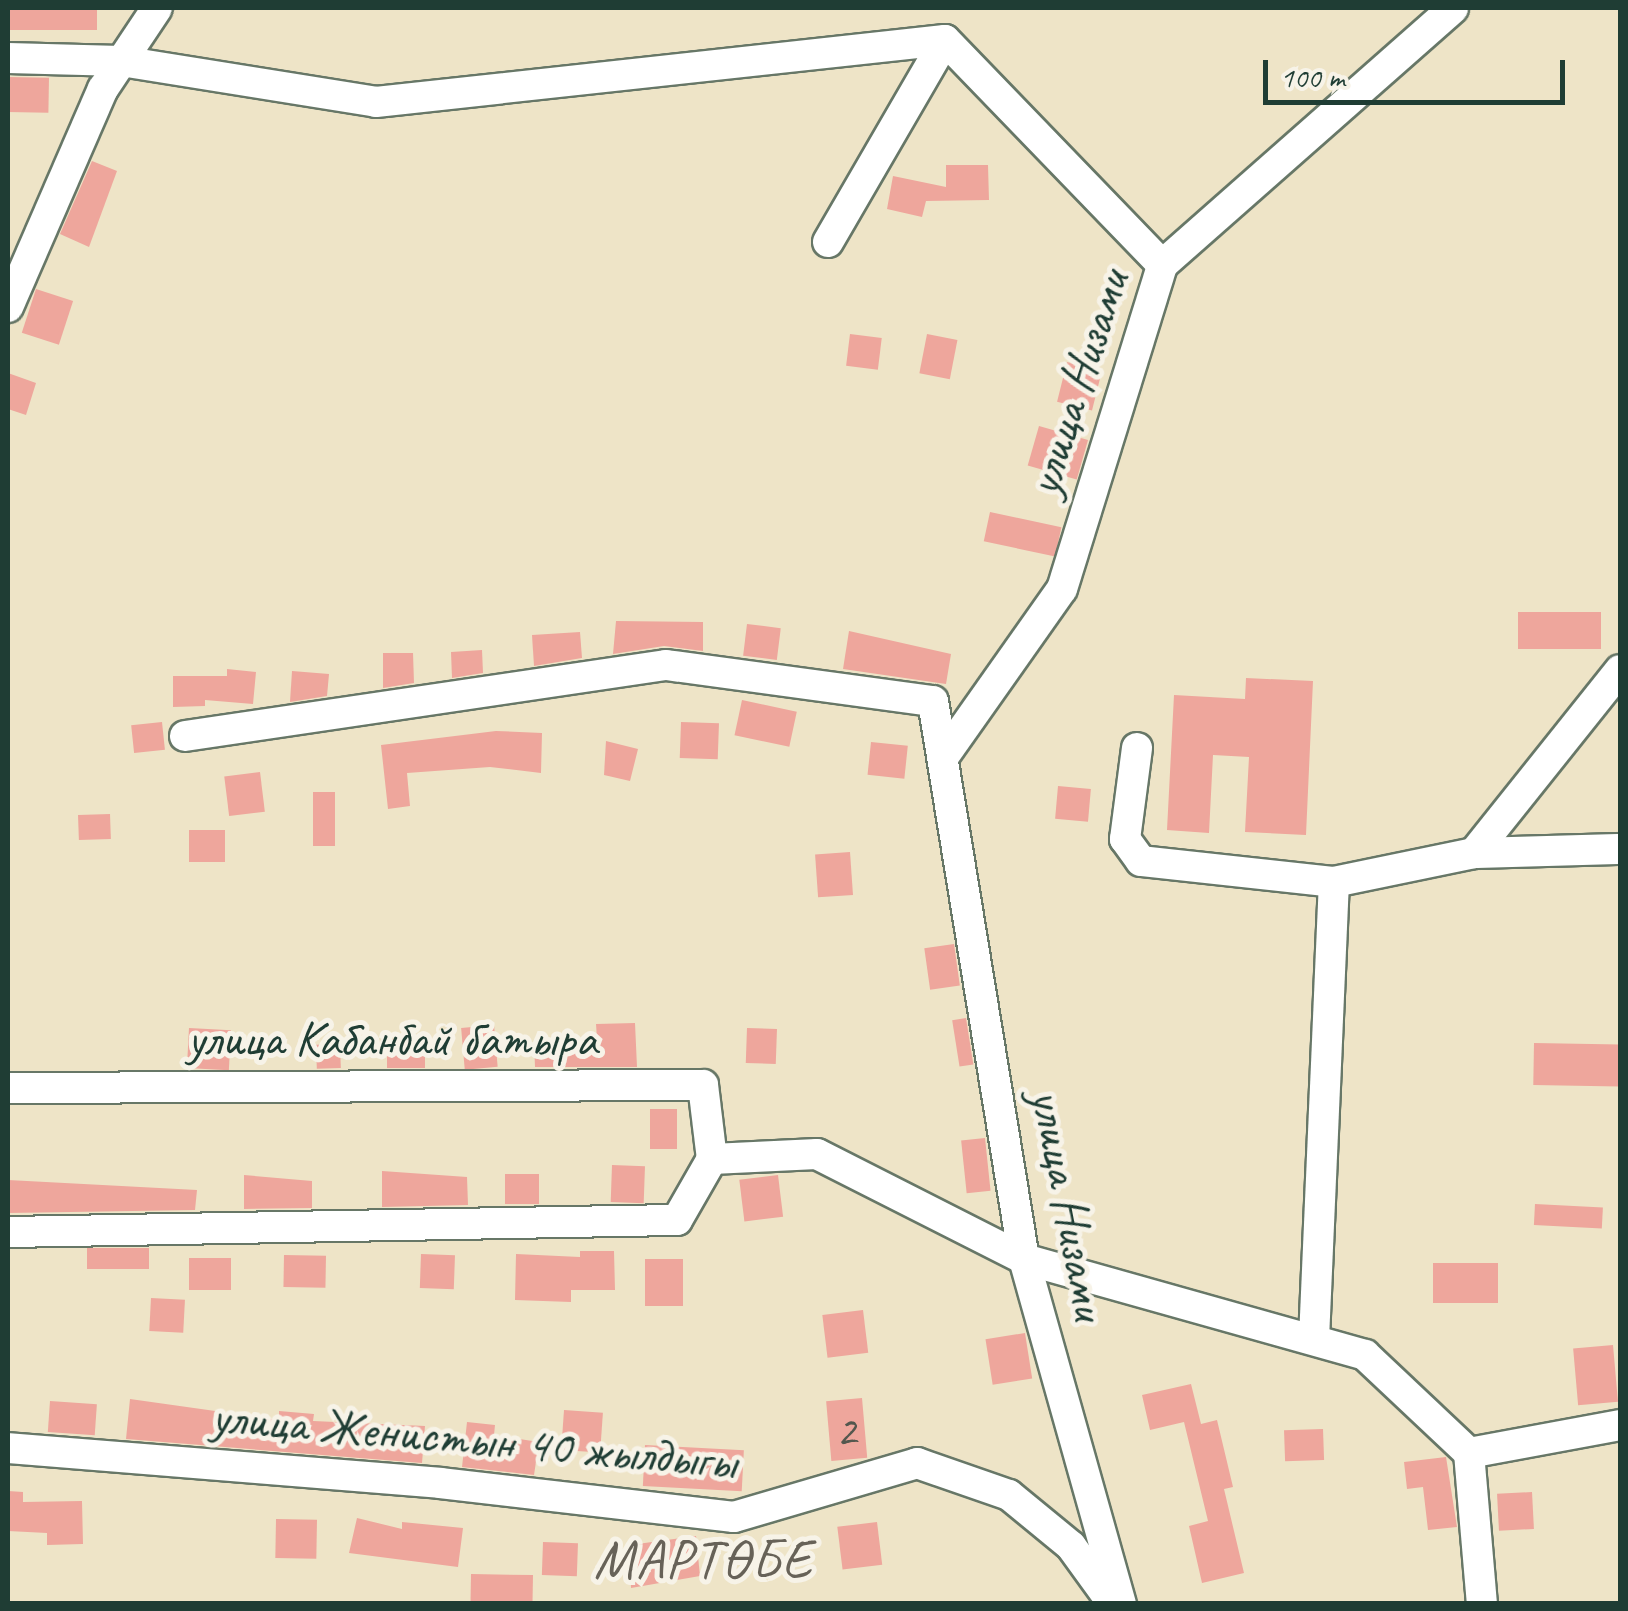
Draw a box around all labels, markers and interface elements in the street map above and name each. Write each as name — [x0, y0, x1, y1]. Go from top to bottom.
scale bar — [1268, 40, 1570, 102]
text: 100 m — [1280, 58, 1345, 96]
street label: улица Низами — [1012, 262, 1142, 504]
street label: улица Кабанбай батыра — [186, 1009, 598, 1069]
street label: улица Низами — [1017, 1083, 1121, 1325]
street label: улица Женистын 40 жылдыгы — [210, 1386, 738, 1492]
house number: 2 — [836, 1404, 856, 1458]
district label: МАРТӨБЕ — [593, 1527, 815, 1593]

